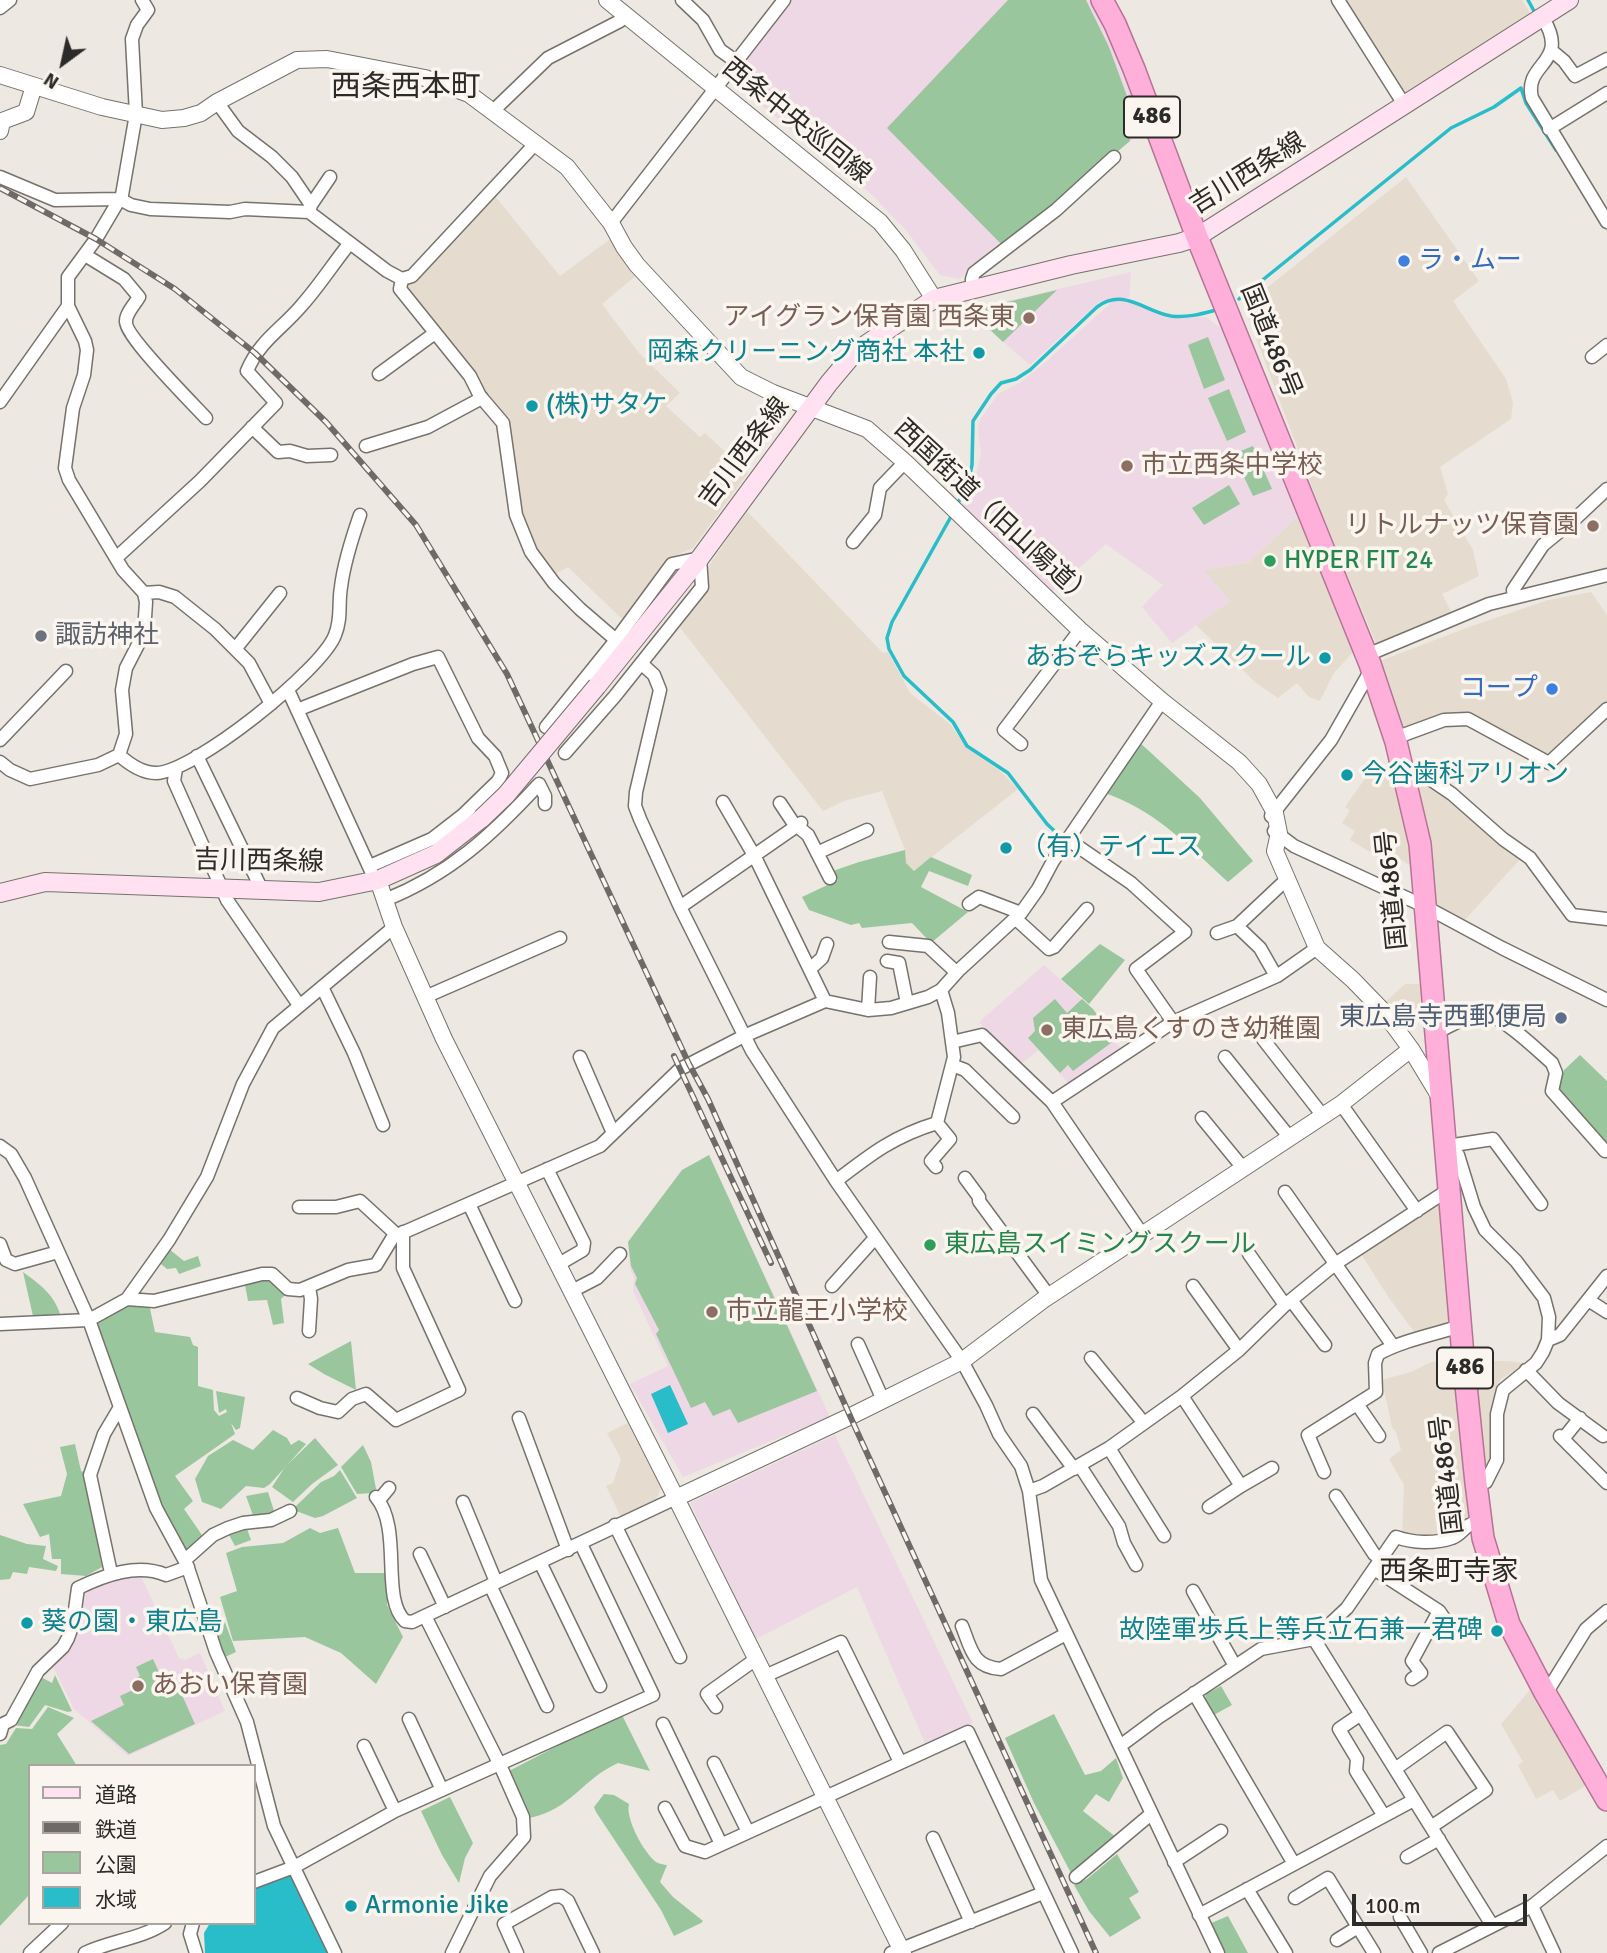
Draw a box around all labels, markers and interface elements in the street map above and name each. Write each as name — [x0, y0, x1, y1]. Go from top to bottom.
north arrow — [28, 28, 98, 98]
street label: 西条中央巡回線 — [715, 53, 877, 191]
text: N — [39, 67, 64, 94]
district label: 西条西本町 — [331, 70, 481, 106]
road number: 486 — [1124, 96, 1180, 138]
street label: 吉川西条線 — [1185, 126, 1311, 222]
place label: ラ・ムー — [1418, 245, 1522, 277]
marker: ラ・ムー — [1396, 253, 1412, 269]
street label: 国道486号 — [1233, 279, 1307, 403]
place label: アイグラン保育園 西条東 — [723, 302, 1015, 334]
marker: アイグラン保育園 西条東 — [1021, 310, 1037, 326]
place label: 岡森クリーニング商社 本社 — [647, 337, 965, 369]
marker: 岡森クリーニング商社 本社 — [971, 345, 987, 361]
place label: (株)サタケ — [546, 390, 667, 422]
street label: 吉川西条線 — [693, 392, 797, 514]
marker: (株)サタケ — [524, 398, 540, 414]
street label: 西国街道（旧山陽道） — [887, 414, 1099, 614]
place label: 市立西条中学校 — [1141, 450, 1323, 482]
marker: 市立西条中学校 — [1119, 458, 1135, 474]
place label: リトルナッツ保育園 — [1345, 510, 1579, 542]
marker: リトルナッツ保育園 — [1585, 518, 1601, 534]
place label: HYPER FIT 24 — [1284, 545, 1433, 577]
marker: HYPER FIT 24 — [1262, 553, 1278, 569]
place label: 諏訪神社 — [55, 620, 159, 652]
marker: 諏訪神社 — [33, 628, 49, 644]
place label: あおぞらキッズスクール — [1025, 642, 1311, 674]
marker: あおぞらキッズスクール — [1317, 650, 1333, 666]
place label: コープ — [1460, 673, 1538, 705]
marker: コープ — [1544, 681, 1560, 697]
place label: 今谷歯科アリオン — [1361, 759, 1569, 791]
marker: 今谷歯科アリオン — [1339, 767, 1355, 783]
street label: 国道486号 — [1371, 829, 1415, 951]
place label: （有）テイエス — [1020, 832, 1202, 864]
marker: （有）テイエス — [998, 840, 1014, 856]
street label: 吉川西条線 — [194, 845, 324, 879]
place label: 東広島寺西郵便局 — [1339, 1002, 1547, 1034]
marker: 東広島寺西郵便局 — [1553, 1010, 1569, 1026]
place label: 東広島くすのき幼稚園 — [1061, 1014, 1321, 1046]
marker: 東広島くすのき幼稚園 — [1039, 1022, 1055, 1038]
place label: 東広島スイミングスクール — [944, 1229, 1256, 1261]
marker: 東広島スイミングスクール — [922, 1237, 938, 1253]
place label: 市立龍王小学校 — [726, 1296, 908, 1328]
marker: 市立龍王小学校 — [704, 1304, 720, 1320]
road number: 486 — [1437, 1348, 1493, 1388]
street label: 国道486号 — [1425, 1413, 1471, 1537]
district label: 西条町寺家 — [1379, 1556, 1519, 1590]
place label: 葵の園・東広島 — [41, 1607, 223, 1639]
marker: 葵の園・東広島 — [19, 1615, 35, 1631]
place label: 故陸軍歩兵上等兵立石兼一君碑 — [1119, 1615, 1483, 1647]
marker: 故陸軍歩兵上等兵立石兼一君碑 — [1489, 1623, 1505, 1639]
place label: あおい保育園 — [152, 1670, 308, 1702]
marker: あおい保育園 — [130, 1678, 146, 1694]
legend — [28, 1764, 256, 1925]
text: 道路 — [95, 1782, 137, 1808]
text: 鉄道 — [95, 1817, 137, 1843]
text: 公園 — [95, 1852, 137, 1878]
scale bar — [1355, 1880, 1530, 1924]
text: 水域 — [95, 1887, 137, 1913]
place label: Armonie Jike — [365, 1890, 509, 1922]
text: 100 m — [1365, 1893, 1420, 1919]
marker: Armonie Jike — [343, 1898, 359, 1914]

